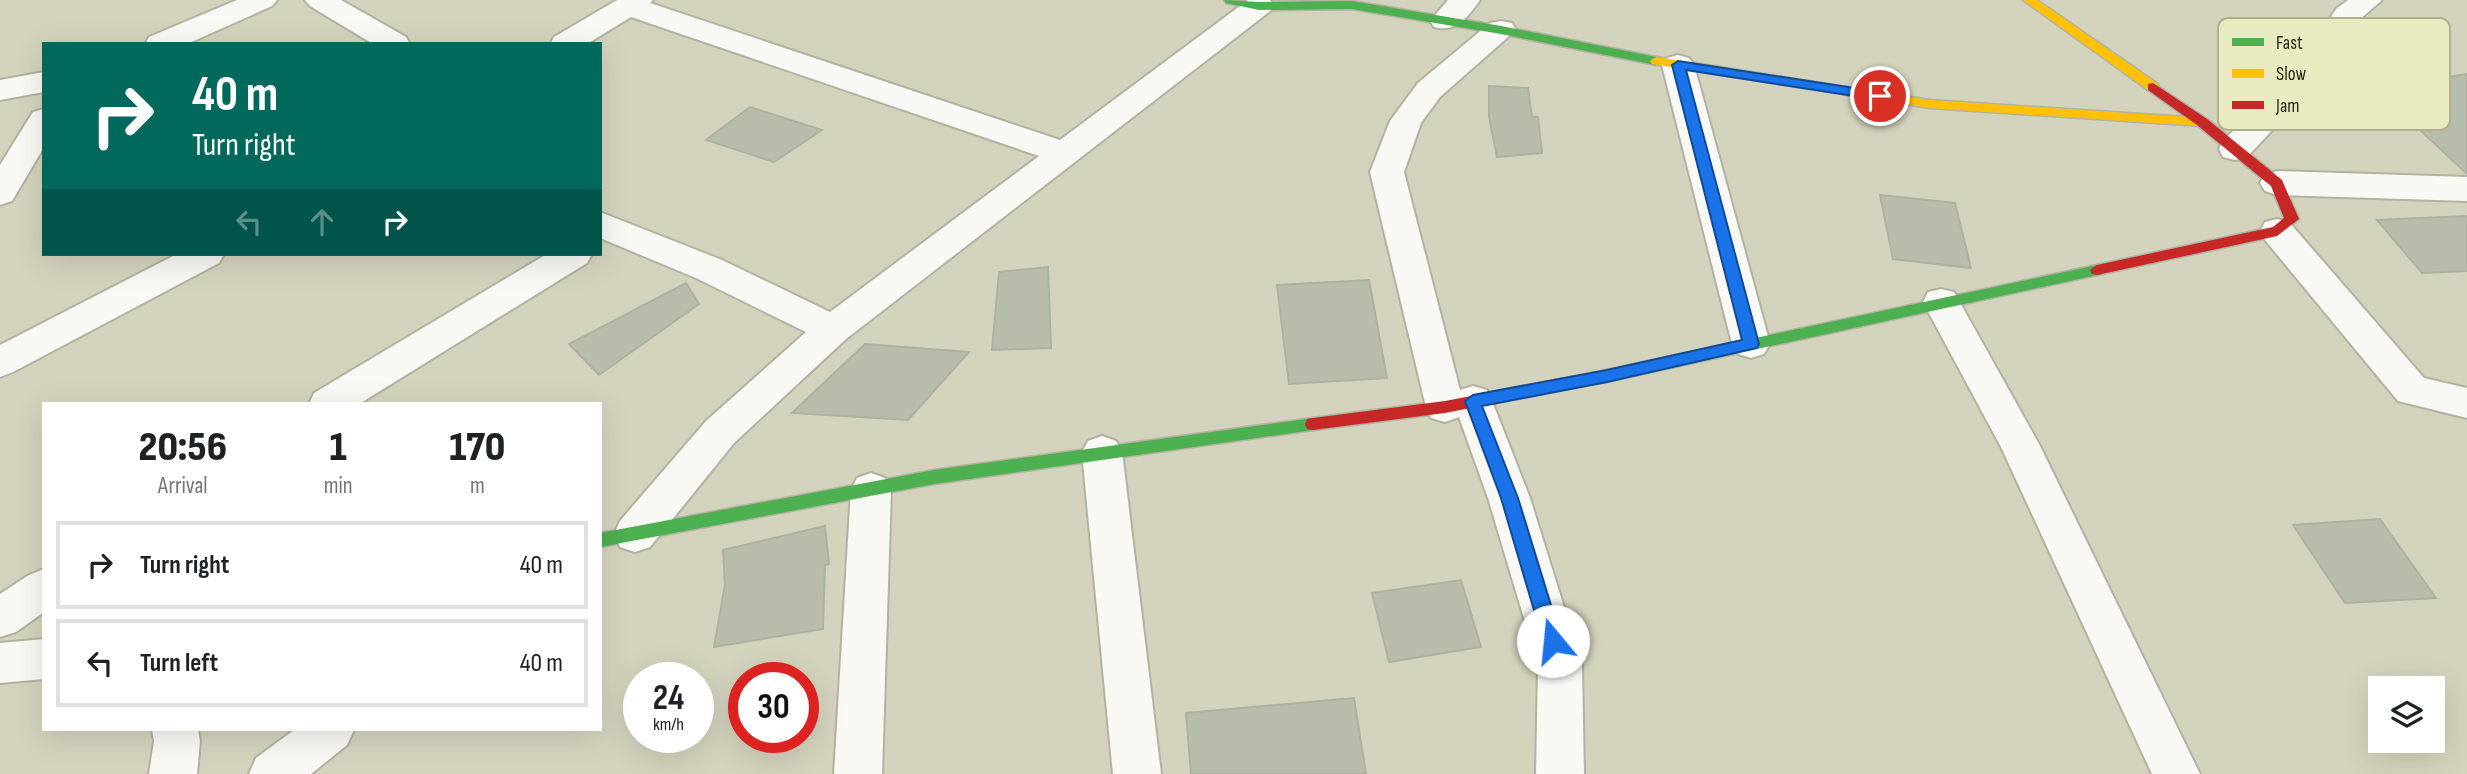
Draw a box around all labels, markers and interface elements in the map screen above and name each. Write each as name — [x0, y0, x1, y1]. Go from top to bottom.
legend — [2218, 18, 2450, 130]
text: Fast — [2276, 32, 2303, 55]
text: Slow — [2276, 63, 2306, 86]
text: 40 m — [192, 66, 278, 125]
pin — [1850, 66, 1910, 126]
icon: right — [77, 70, 168, 161]
icon: arrive — [1861, 77, 1899, 115]
text: Jam — [2275, 95, 2299, 118]
text: Turn right — [192, 126, 296, 165]
icon: left — [230, 203, 268, 241]
icon: ahead — [303, 203, 341, 241]
icon: right — [376, 203, 414, 241]
text: 20:56 — [139, 422, 227, 473]
text: 1 — [330, 422, 347, 473]
text: 170 — [449, 422, 505, 473]
text: Arrival — [158, 472, 208, 500]
text: min — [324, 472, 353, 500]
text: m — [470, 472, 485, 500]
icon: right — [81, 546, 119, 584]
text: Turn right — [140, 550, 229, 581]
text: 40 m — [520, 550, 563, 581]
position arrow — [1516, 604, 1590, 678]
icon: left — [81, 644, 119, 682]
text: Turn left — [140, 648, 218, 679]
text: 40 m — [520, 648, 563, 679]
speed limit sign: 30 — [728, 662, 819, 753]
map controls — [2368, 676, 2445, 753]
button: layers — [2368, 676, 2445, 753]
text: 24 — [653, 677, 684, 720]
text: km/h — [653, 714, 684, 735]

